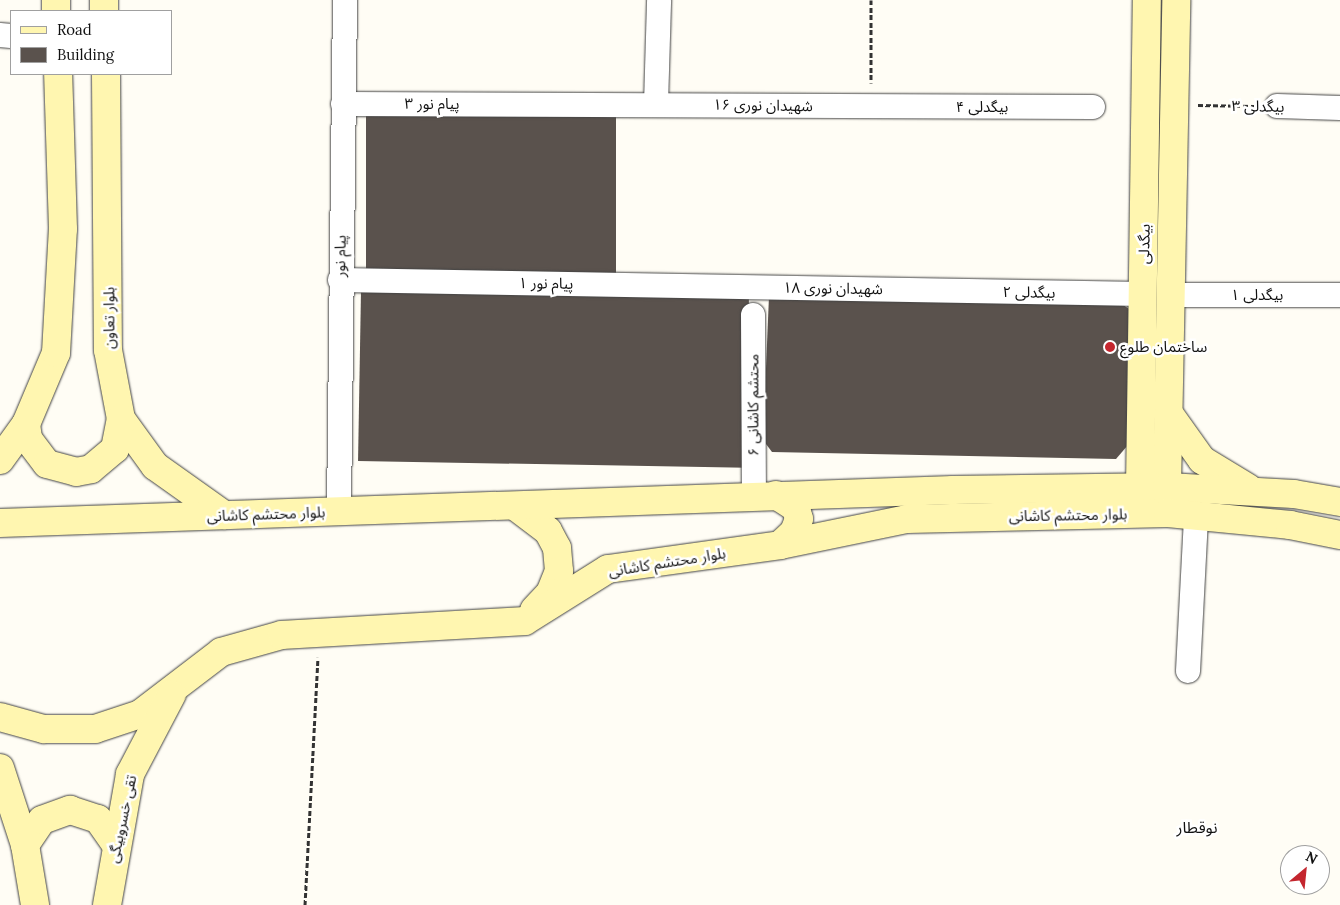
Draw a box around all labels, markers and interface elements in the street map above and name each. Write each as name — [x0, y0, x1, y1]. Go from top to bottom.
legend — [10, 10, 172, 75]
text: Road — [57, 20, 92, 39]
text: Building — [57, 45, 114, 64]
street label: پیام نور ۳ — [405, 95, 459, 113]
street label: شهیدان نوری ۱۶ — [713, 95, 813, 115]
street label: بیگدلی ۳ — [1231, 97, 1285, 115]
street label: بیگدلی ۴ — [956, 98, 1008, 116]
street label: بیگدلی — [1135, 224, 1153, 264]
street label: پیام نور — [331, 235, 349, 277]
street label: پیام نور ۱ — [518, 274, 574, 292]
street label: شهیدان نوری ۱۸ — [783, 278, 883, 298]
street label: بیگدلی ۲ — [1002, 283, 1056, 301]
street label: بیگدلی ۱ — [1231, 286, 1283, 304]
street label: بلوار تعاون — [100, 287, 118, 349]
place label: ساختمان طلوع — [1120, 338, 1207, 356]
marker: ساختمان طلوع — [1104, 341, 1116, 353]
street label: محتشم کاشانی ۶ — [744, 354, 762, 456]
street label: بلوار محتشم کاشانی — [206, 503, 326, 525]
street label: بلوار محتشم کاشانی — [1009, 505, 1127, 525]
street label: بلوار محتشم کاشانی — [607, 544, 727, 580]
street label: تقی خسروبیگی — [104, 773, 140, 865]
district label: نوقطار — [1177, 817, 1217, 837]
north arrow — [1280, 845, 1330, 895]
text: N — [1303, 847, 1321, 868]

